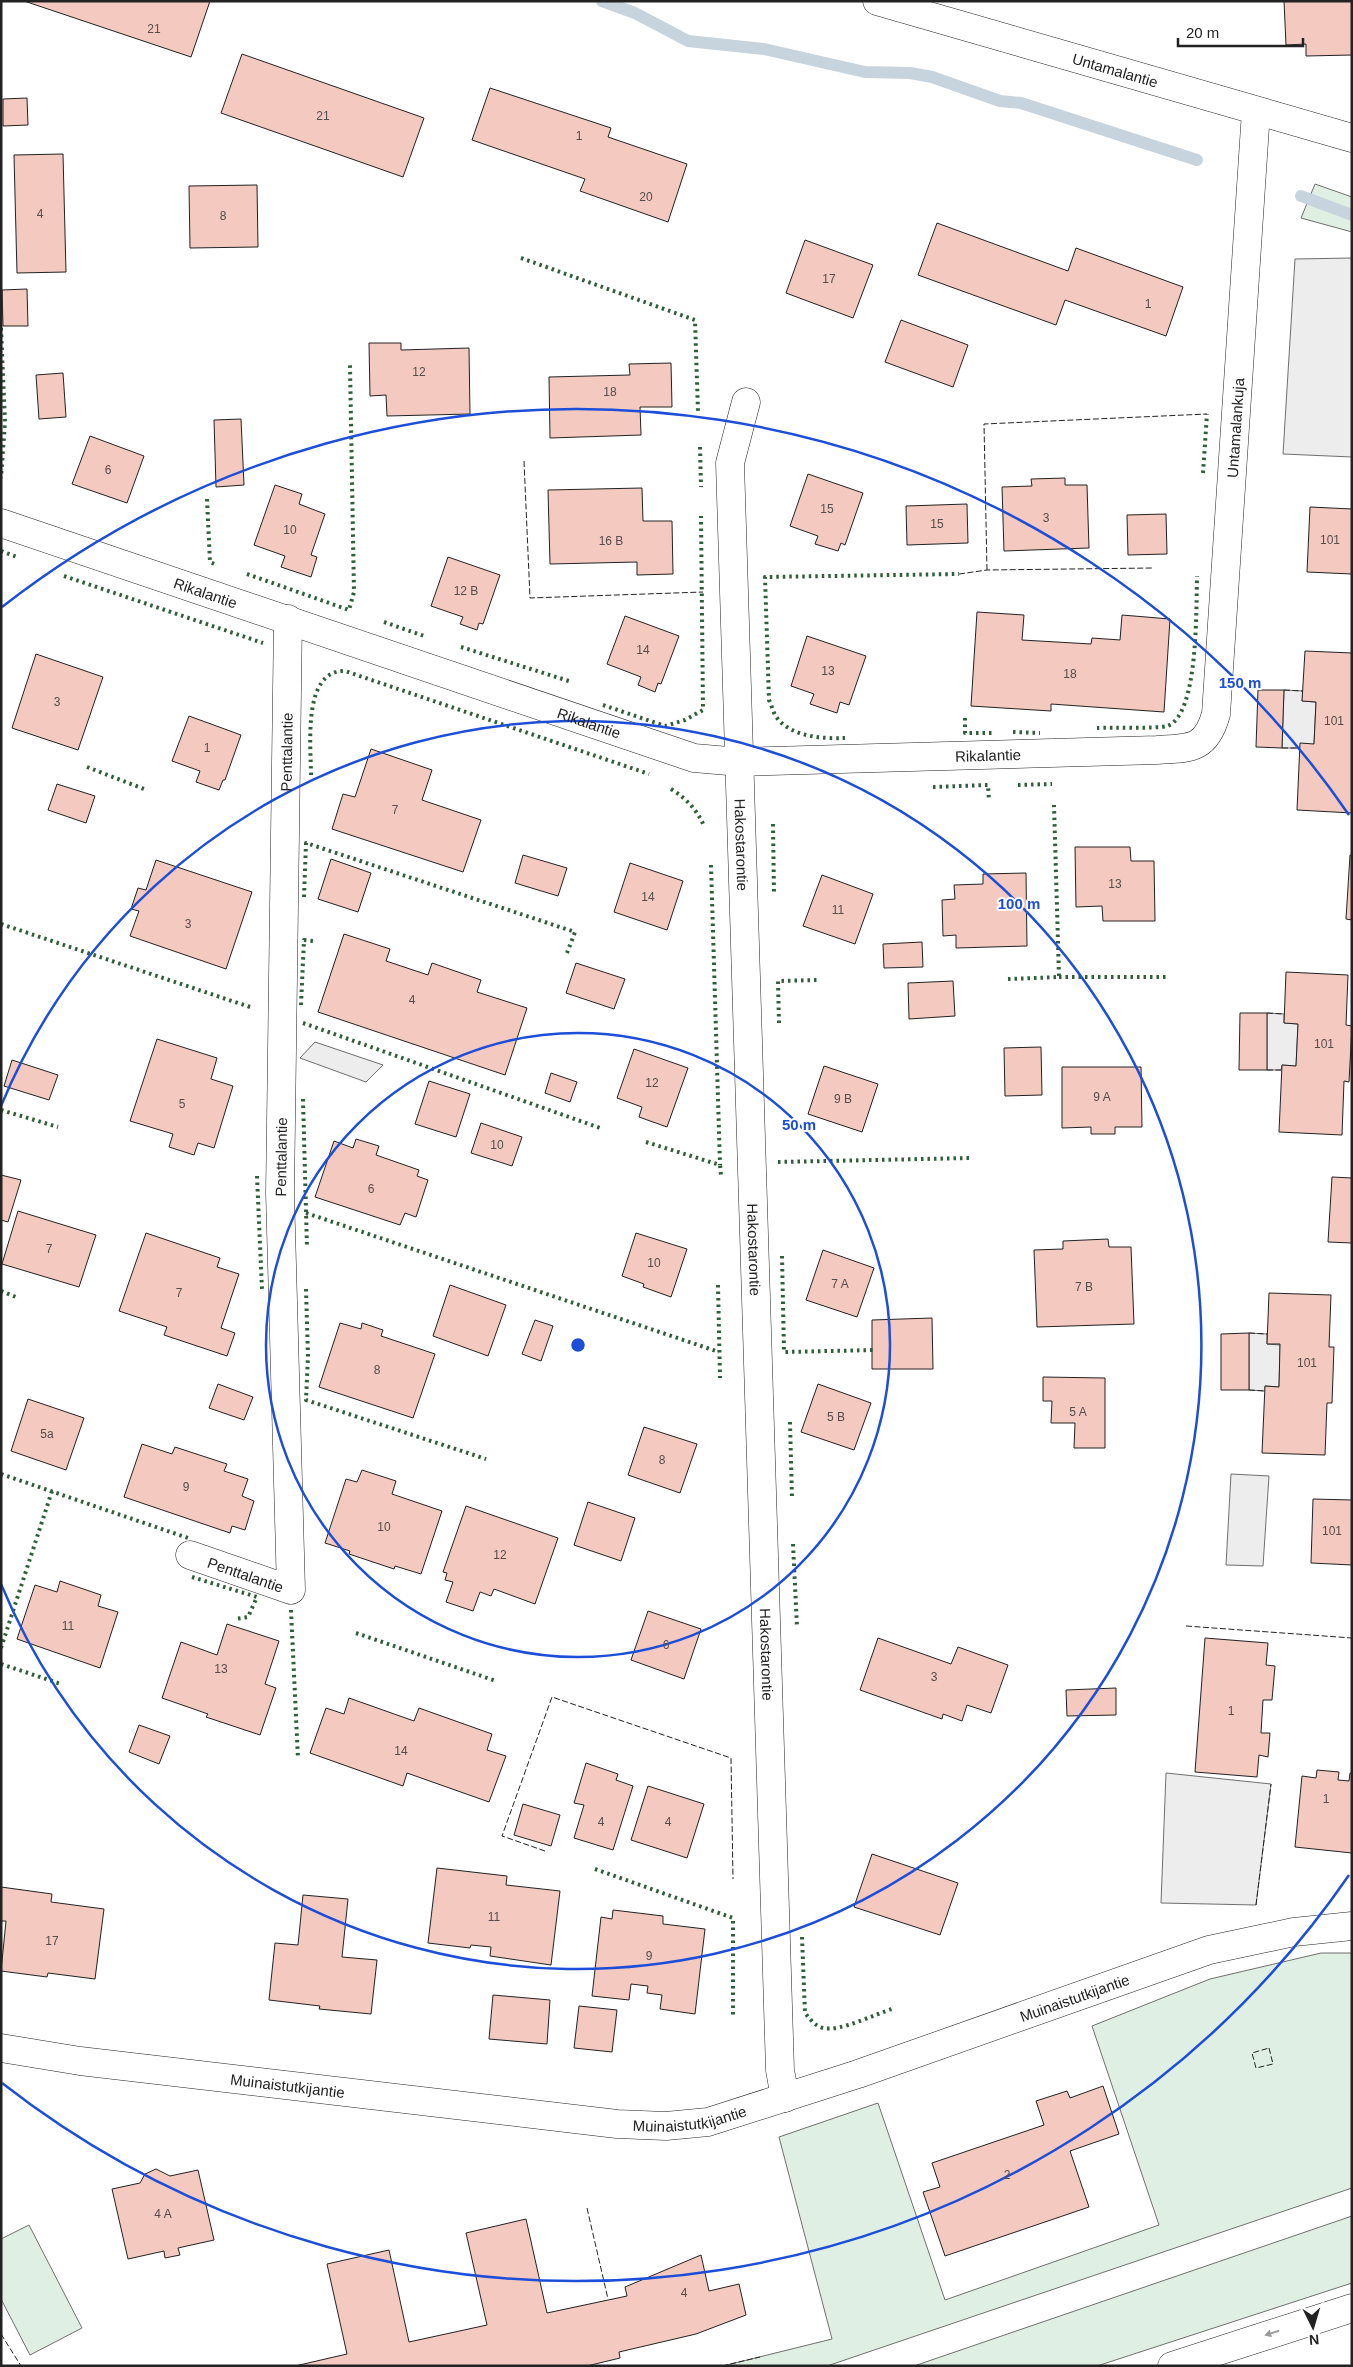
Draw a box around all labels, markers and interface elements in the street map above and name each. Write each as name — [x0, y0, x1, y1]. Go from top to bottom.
scale bar — [1178, 15, 1303, 47]
house number: 21 — [147, 22, 161, 36]
text: 20 m — [1186, 24, 1219, 41]
street label: Untamalantie — [1070, 49, 1160, 90]
house number: 21 — [316, 109, 330, 123]
house number: 1 — [576, 129, 583, 143]
house number: 20 — [639, 190, 653, 204]
house number: 4 — [37, 207, 44, 221]
house number: 8 — [220, 209, 227, 223]
house number: 17 — [822, 272, 836, 286]
house number: 1 — [1145, 297, 1152, 311]
house number: 12 — [412, 365, 426, 379]
street label: Untamalankuja — [1223, 377, 1247, 478]
house number: 18 — [603, 385, 617, 399]
house number: 6 — [105, 463, 112, 477]
house number: 15 — [820, 502, 834, 516]
house number: 3 — [1043, 511, 1050, 525]
house number: 15 — [930, 517, 944, 531]
house number: 10 — [283, 523, 297, 537]
house number: 101 — [1320, 533, 1340, 547]
house number: 16 B — [599, 534, 623, 548]
street label: Rikalantie — [172, 574, 240, 611]
house number: 12 B — [454, 584, 478, 598]
house number: 14 — [636, 643, 650, 657]
house number: 13 — [821, 664, 835, 678]
house number: 18 — [1063, 667, 1077, 681]
text: 150 m — [1219, 674, 1261, 691]
house number: 3 — [54, 695, 61, 709]
street label: Rikalantie — [555, 704, 623, 741]
street label: Penttalantie — [277, 712, 295, 792]
house number: 101 — [1324, 714, 1344, 728]
house number: 1 — [204, 741, 211, 755]
street label: Rikalantie — [955, 745, 1021, 764]
street label: Hakostarontie — [732, 798, 752, 891]
house number: 7 — [392, 803, 399, 817]
house number: 13 — [1108, 877, 1122, 891]
house number: 14 — [641, 890, 655, 904]
text: 100 m — [998, 895, 1040, 912]
house number: 11 — [832, 903, 845, 917]
house number: 3 — [185, 917, 192, 931]
house number: 4 — [409, 993, 416, 1007]
house number: 101 — [1314, 1037, 1334, 1051]
house number: 12 — [645, 1076, 659, 1090]
house number: 9 A — [1093, 1090, 1111, 1104]
house number: 9 B — [834, 1092, 852, 1106]
house number: 5 — [179, 1097, 186, 1111]
text: 50 m — [782, 1116, 816, 1133]
street label: Penttalantie — [271, 1117, 290, 1197]
house number: 10 — [490, 1138, 504, 1152]
house number: 6 — [368, 1182, 375, 1196]
street label: Hakostarontie — [745, 1203, 764, 1296]
house number: 7 — [46, 1242, 53, 1256]
house number: 10 — [647, 1256, 661, 1270]
house number: 7 A — [831, 1277, 849, 1291]
house number: 7 B — [1075, 1280, 1093, 1294]
house number: 7 — [176, 1286, 183, 1300]
centre of rings — [569, 1336, 587, 1354]
house number: 101 — [1297, 1356, 1317, 1370]
house number: 8 — [374, 1363, 381, 1377]
house number: 5 A — [1069, 1405, 1087, 1419]
house number: 5 B — [827, 1410, 845, 1424]
house number: 5a — [40, 1427, 54, 1441]
house number: 8 — [659, 1453, 666, 1467]
house number: 9 — [183, 1480, 190, 1494]
house number: 10 — [377, 1520, 391, 1534]
house number: 101 — [1322, 1524, 1342, 1538]
house number: 12 — [493, 1548, 507, 1562]
street label: Penttalantie — [206, 1553, 286, 1595]
street label: Hakostarontie — [757, 1608, 777, 1701]
house number: 11 — [62, 1619, 75, 1633]
house number: 6 — [663, 1638, 670, 1652]
house number: 13 — [214, 1662, 228, 1676]
house number: 3 — [931, 1670, 938, 1684]
house number: 1 — [1228, 1704, 1235, 1718]
house number: 14 — [394, 1744, 408, 1758]
house number: 1 — [1323, 1792, 1330, 1806]
house number: 4 — [598, 1815, 605, 1829]
house number: 4 — [665, 1815, 672, 1829]
house number: 11 — [488, 1910, 501, 1924]
house number: 17 — [45, 1934, 59, 1948]
house number: 9 — [646, 1949, 653, 1963]
street label: Muinaistutkijantie — [1017, 1970, 1132, 2025]
street label: Muinaistutkijantie — [229, 2070, 346, 2100]
street label: Muinaistutkijantie — [632, 2102, 748, 2135]
house number: 2 — [1004, 2168, 1011, 2182]
house number: 4 A — [154, 2207, 172, 2221]
house number: 4 — [681, 2286, 688, 2300]
north arrow — [1288, 2302, 1338, 2352]
one-way arrow — [1264, 2329, 1279, 2337]
text: N — [1308, 2332, 1320, 2348]

